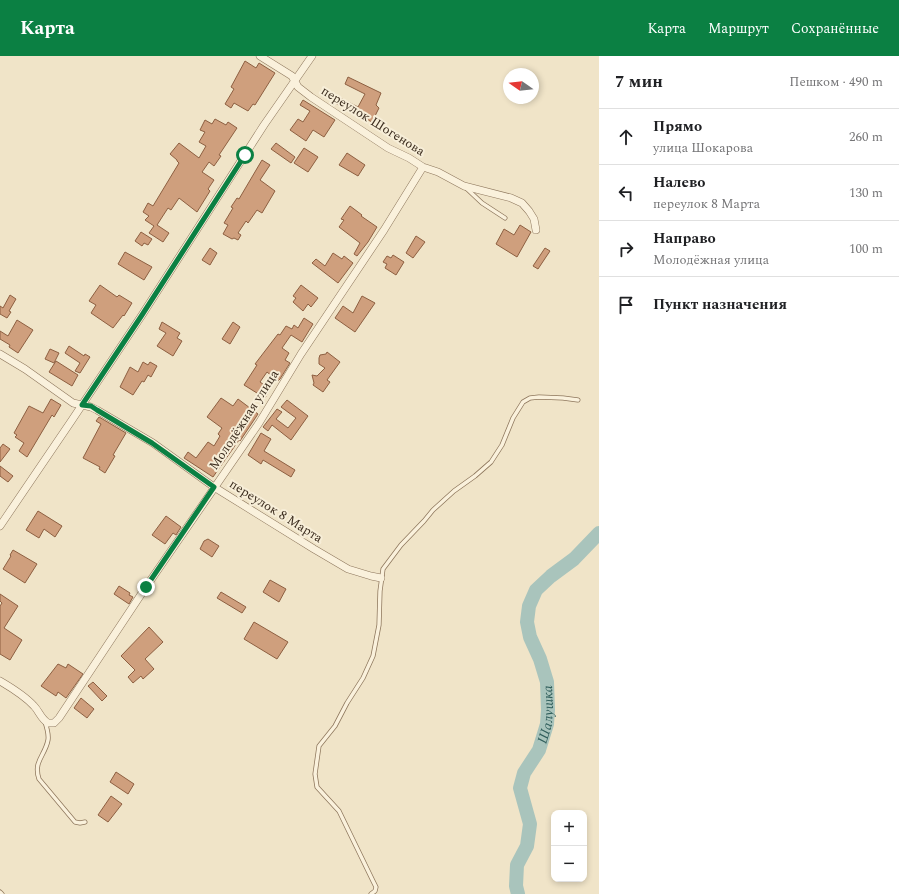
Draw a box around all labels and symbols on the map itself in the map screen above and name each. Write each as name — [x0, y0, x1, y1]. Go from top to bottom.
north arrow — [503, 68, 539, 104]
street label: переулок Шогенова — [317, 81, 429, 161]
route start — [236, 146, 254, 164]
street label: Молодёжная улица — [204, 365, 284, 474]
street label: переулок 8 Марта — [225, 474, 327, 548]
route end — [137, 578, 155, 596]
water label: Шалушка — [531, 685, 559, 746]

